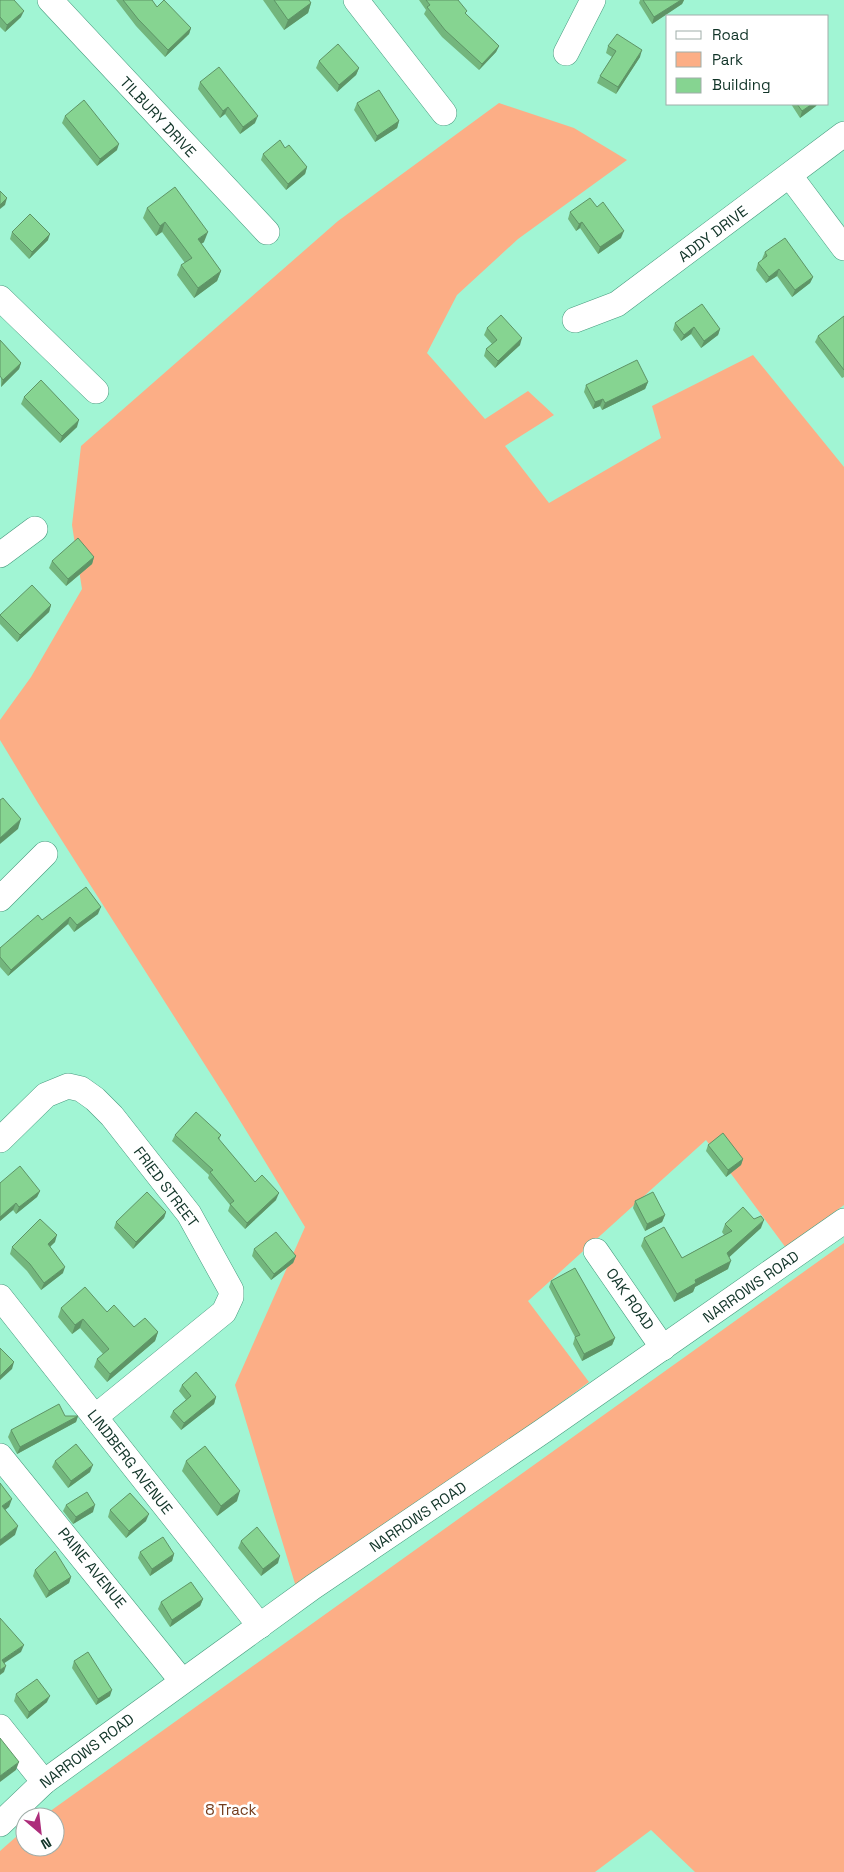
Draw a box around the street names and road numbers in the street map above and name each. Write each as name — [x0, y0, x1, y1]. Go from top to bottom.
street label: TILBURY DRIVE — [116, 72, 201, 161]
street label: ADDY DRIVE — [674, 201, 751, 266]
street label: FRIED STREET — [130, 1143, 203, 1231]
street label: NARROWS ROAD — [699, 1246, 803, 1327]
street label: OAK ROAD — [602, 1264, 659, 1333]
street label: LINDBERG AVENUE — [84, 1406, 177, 1518]
street label: NARROWS ROAD — [365, 1477, 470, 1556]
street label: PAINE AVENUE — [54, 1524, 131, 1612]
street label: NARROWS ROAD — [36, 1709, 138, 1792]

